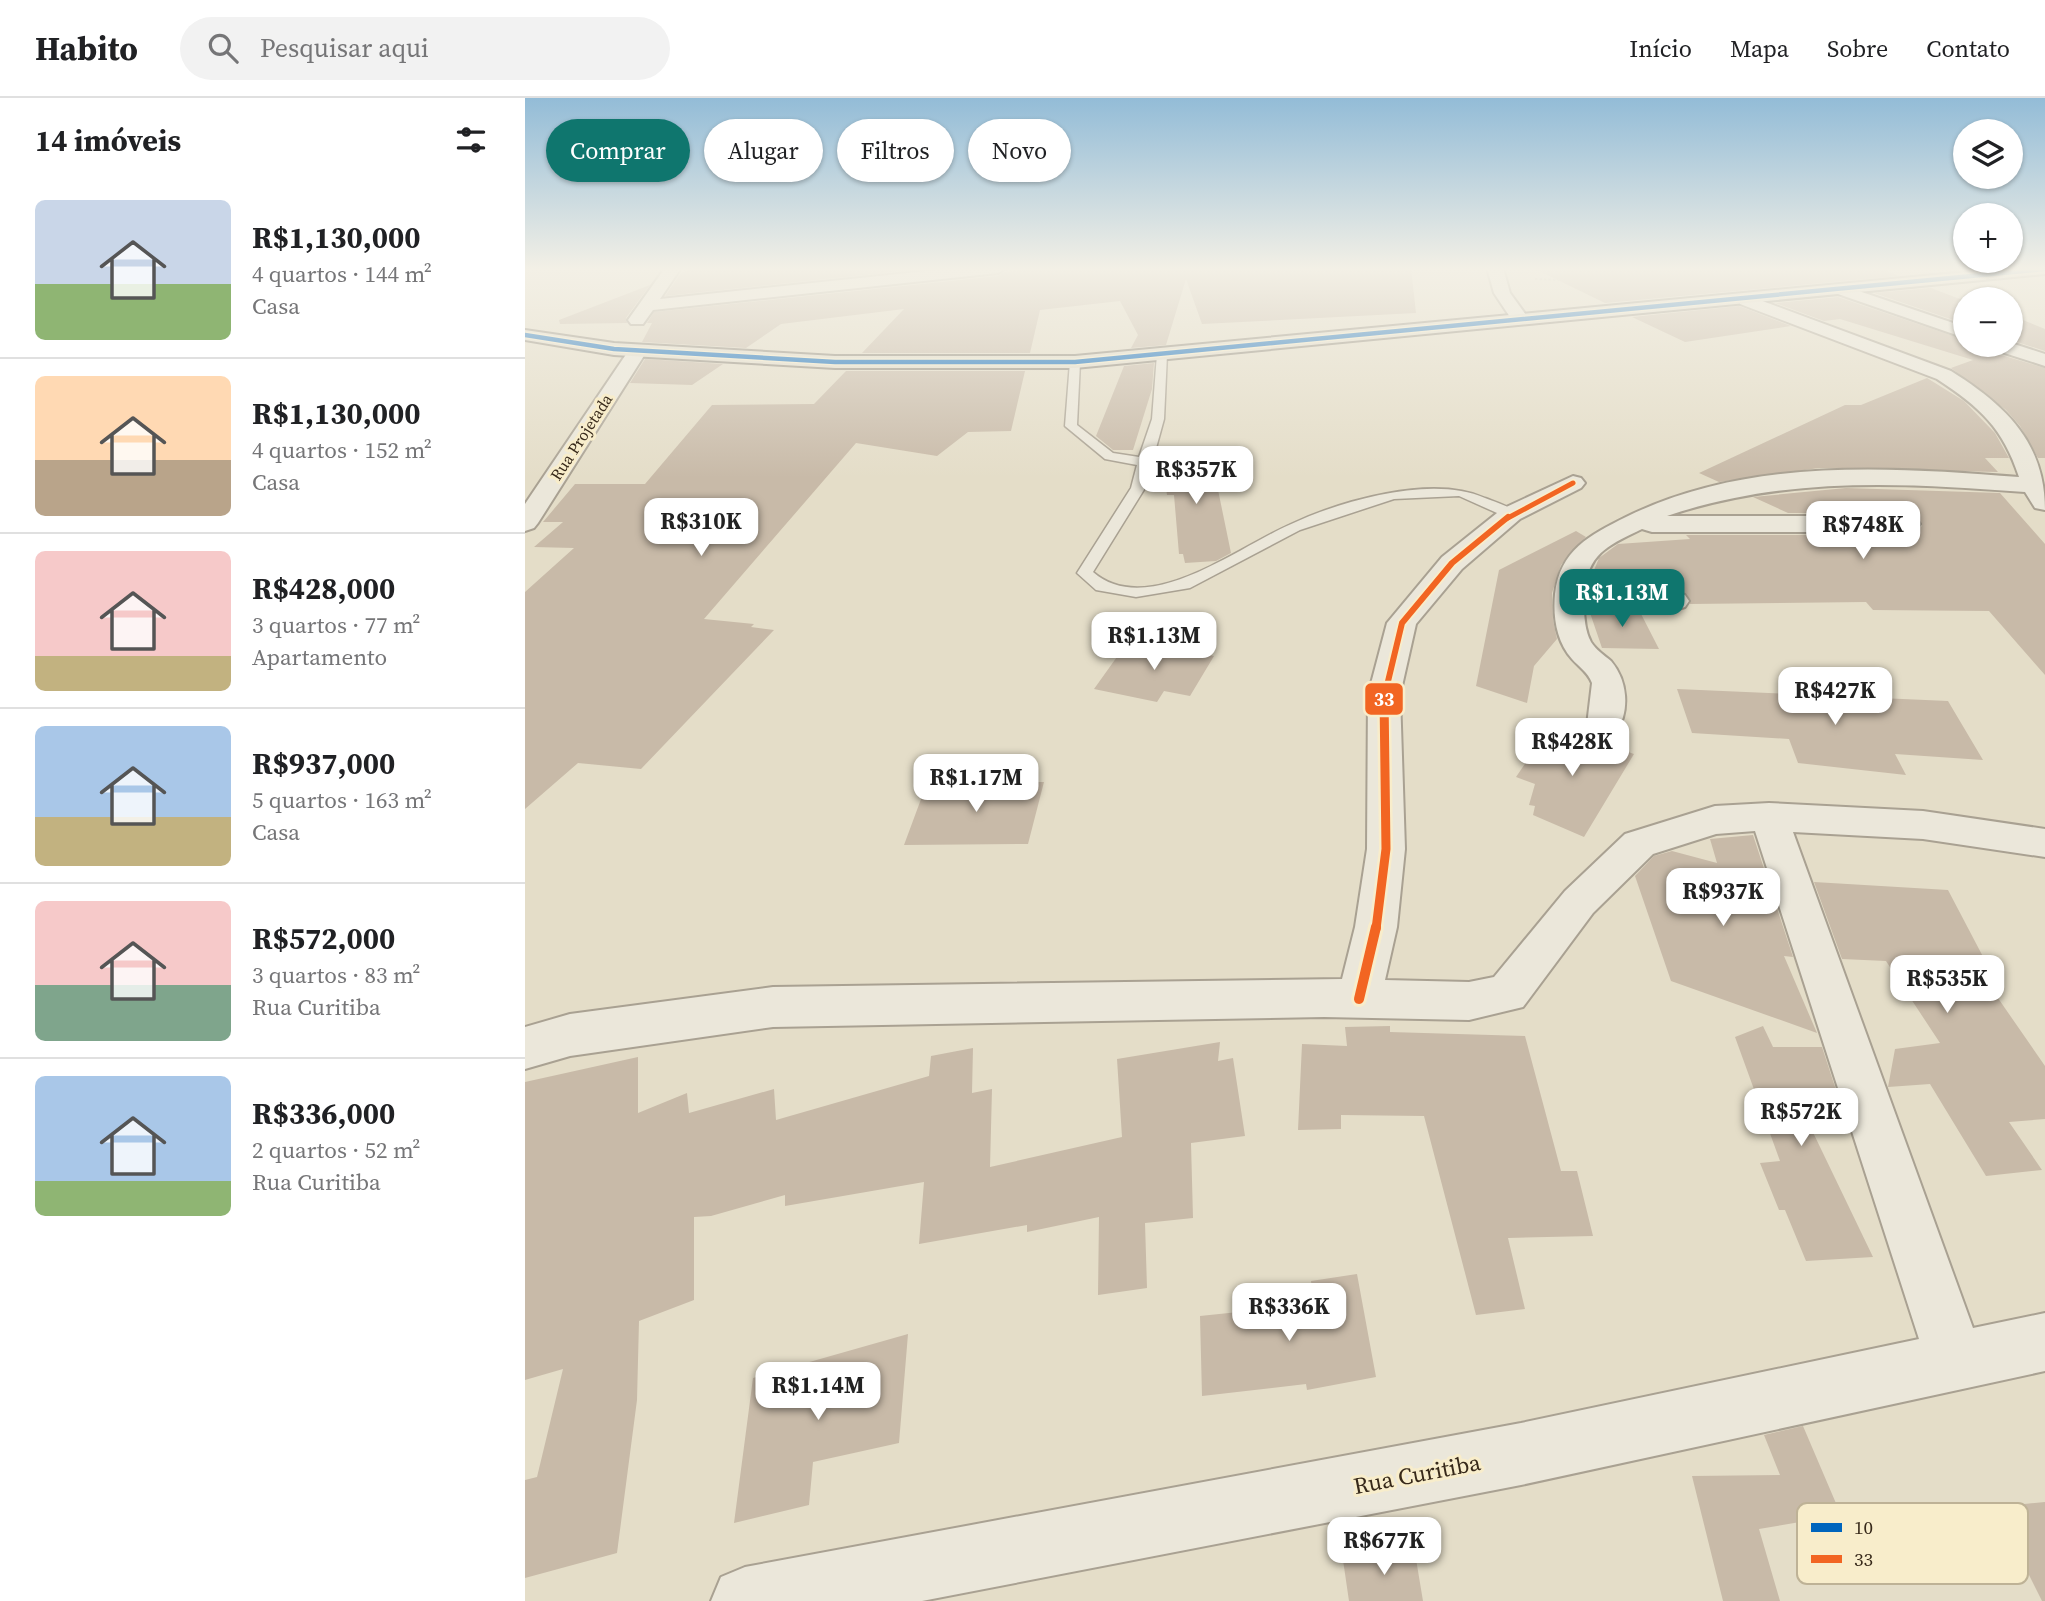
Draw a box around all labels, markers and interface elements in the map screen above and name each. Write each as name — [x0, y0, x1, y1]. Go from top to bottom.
search box — [180, 17, 670, 80]
text: Habito — [35, 26, 138, 71]
icon: search — [204, 29, 242, 67]
text: Pesquisar aqui — [260, 30, 429, 66]
text: Início — [1629, 32, 1692, 65]
text: Mapa — [1730, 32, 1789, 65]
text: Sobre — [1827, 32, 1888, 65]
text: Contato — [1926, 32, 2010, 65]
chip: Comprar — [546, 119, 690, 182]
chip: Alugar — [704, 119, 823, 182]
chip: Filtros — [837, 119, 954, 182]
chip: Novo — [968, 119, 1071, 182]
map controls — [1953, 119, 2023, 357]
button: layers — [1953, 119, 2023, 189]
text: 14 imóveis — [35, 120, 181, 161]
icon: filters — [452, 121, 490, 159]
button: + — [1953, 203, 2023, 273]
text: R$1,130,000 — [252, 217, 421, 258]
icon: home — [91, 228, 175, 312]
text: 4 quartos · 144 m² — [252, 258, 432, 290]
button: − — [1953, 287, 2023, 357]
text: Casa — [252, 290, 300, 322]
street label: Rua Projetada — [545, 389, 618, 485]
text: R$1,130,000 — [252, 393, 421, 434]
icon: home — [91, 404, 175, 488]
text: 4 quartos · 152 m² — [252, 434, 432, 466]
pin: R$357K — [1139, 446, 1253, 506]
text: R$357K — [1155, 453, 1237, 485]
text: Casa — [252, 466, 300, 498]
pin: R$310K — [644, 498, 758, 558]
pin: R$748K — [1806, 502, 1920, 561]
text: R$310K — [660, 505, 742, 537]
text: R$748K — [1822, 508, 1904, 540]
text: R$428,000 — [252, 568, 395, 609]
pin: R$1.13M — [1557, 570, 1687, 629]
text: R$1.13M — [1575, 576, 1669, 608]
icon: home — [91, 579, 175, 663]
text: 3 quartos · 77 m² — [252, 609, 421, 641]
pin: R$1.13M — [1089, 612, 1219, 672]
text: R$1.13M — [1107, 619, 1201, 651]
text: Apartamento — [252, 641, 387, 673]
pin: R$427K — [1778, 668, 1892, 727]
text: R$427K — [1794, 674, 1876, 706]
line badge: 33 — [1364, 682, 1404, 716]
text: 33 — [1374, 686, 1394, 712]
pin: R$428K — [1515, 718, 1629, 778]
text: R$428K — [1531, 725, 1613, 757]
text: R$937,000 — [252, 743, 395, 784]
icon: home — [91, 754, 175, 838]
pin: R$1.17M — [911, 754, 1041, 814]
text: R$1.17M — [929, 761, 1023, 793]
text: 5 quartos · 163 m² — [252, 784, 432, 816]
text: Casa — [252, 816, 300, 848]
pin: R$937K — [1666, 868, 1780, 928]
text: R$937K — [1682, 875, 1764, 907]
text: R$572,000 — [252, 918, 395, 959]
icon: home — [91, 929, 175, 1013]
pin: R$535K — [1890, 956, 2004, 1015]
text: 3 quartos · 83 m² — [252, 959, 421, 991]
text: R$535K — [1906, 962, 1988, 994]
text: Rua Curitiba — [252, 991, 381, 1023]
pin: R$572K — [1744, 1088, 1858, 1148]
text: R$336,000 — [252, 1093, 395, 1134]
text: R$572K — [1760, 1095, 1842, 1127]
icon: home — [91, 1104, 175, 1188]
text: 2 quartos · 52 m² — [252, 1134, 421, 1166]
text: Rua Curitiba — [252, 1166, 381, 1198]
pin: R$336K — [1232, 1284, 1346, 1343]
text: R$336K — [1248, 1290, 1330, 1322]
pin: R$1.14M — [753, 1362, 883, 1422]
text: R$1.14M — [771, 1369, 865, 1401]
street label: Rua Curitiba — [1351, 1446, 1484, 1502]
legend — [1797, 1503, 2028, 1584]
text: 10 — [1854, 1514, 1873, 1540]
pin: R$677K — [1327, 1518, 1441, 1577]
text: R$677K — [1343, 1524, 1425, 1556]
text: 33 — [1854, 1546, 1873, 1572]

